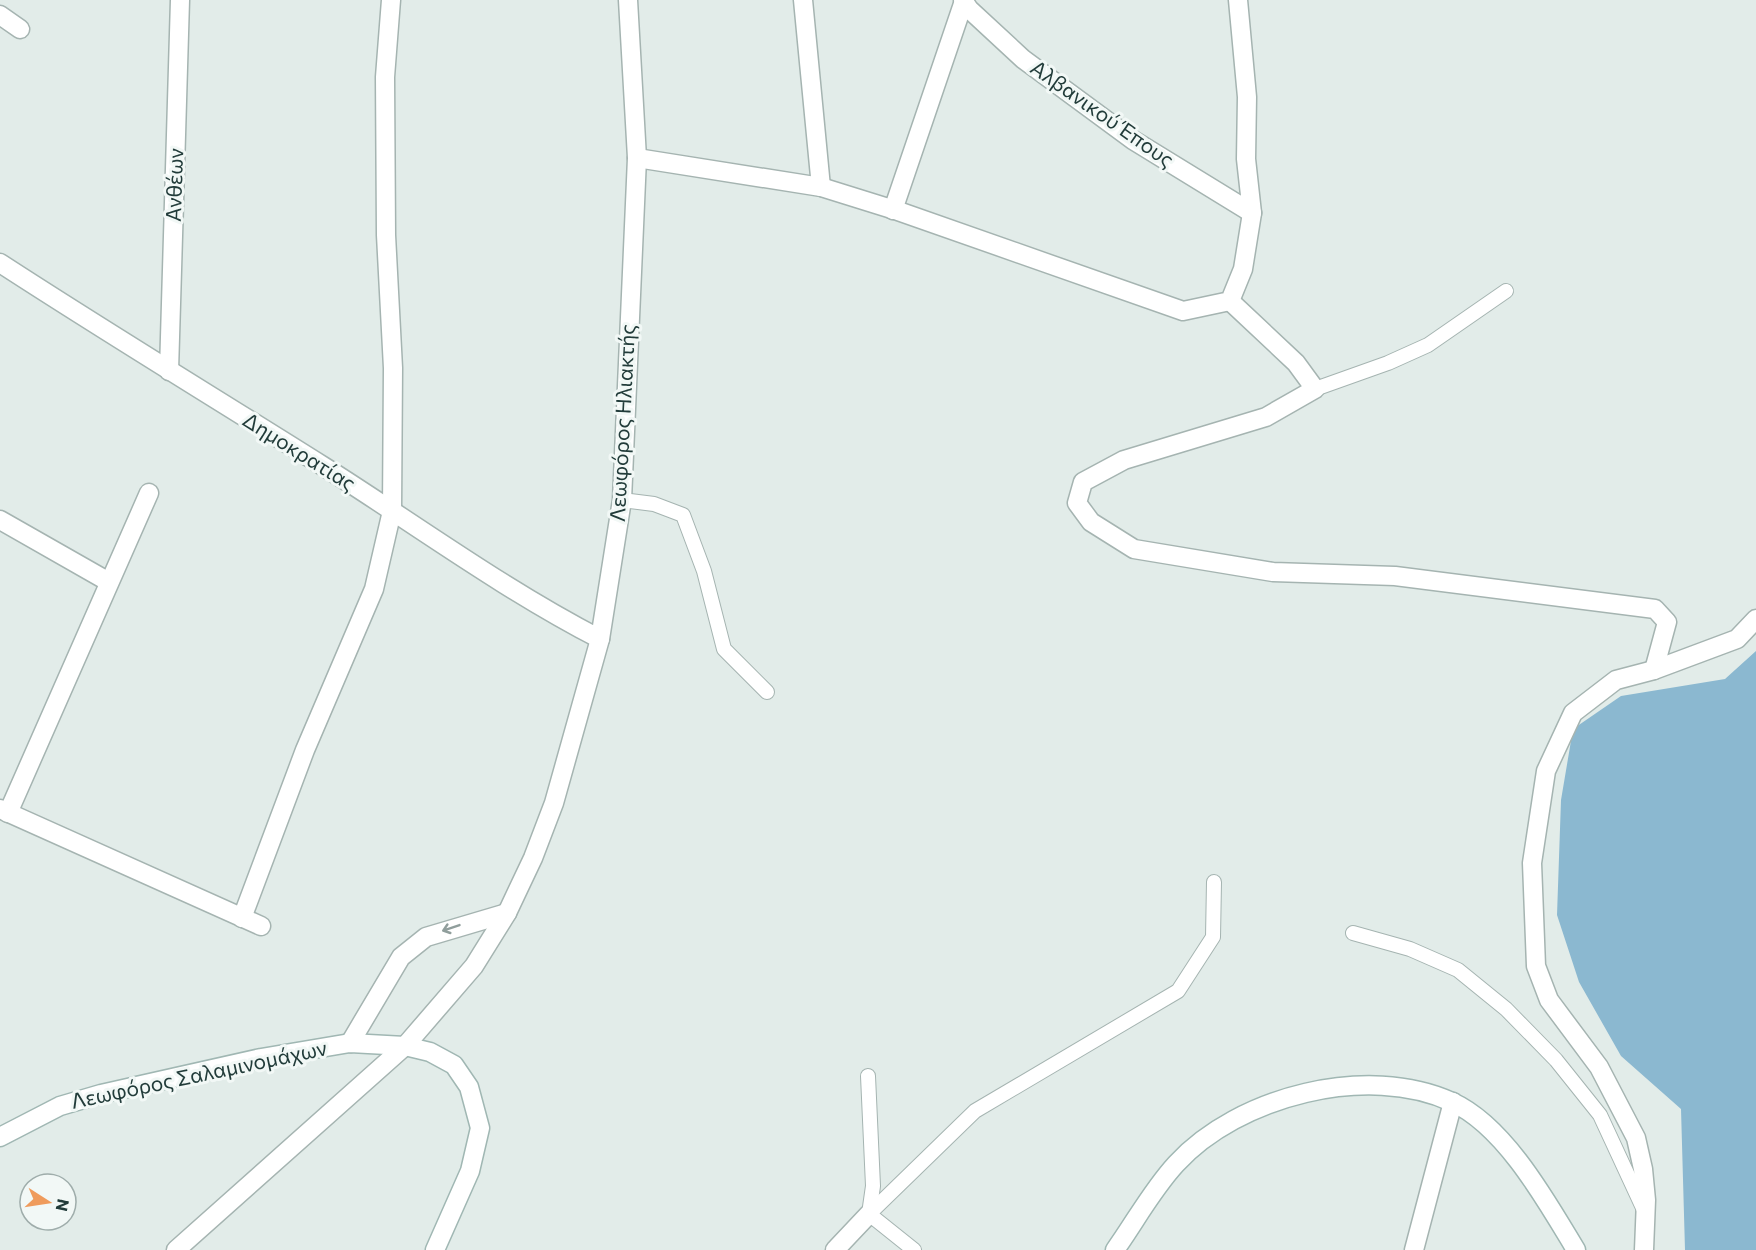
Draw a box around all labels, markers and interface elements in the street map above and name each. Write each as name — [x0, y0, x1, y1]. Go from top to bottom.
street label: Αλβανικού Έπους — [1027, 54, 1179, 171]
street label: Ανθέων — [160, 147, 187, 222]
street label: Λεωφόρος Ηλιακτής — [604, 323, 639, 522]
street label: Δημοκρατίας — [239, 406, 361, 495]
one-way arrow — [442, 924, 461, 935]
street label: Λεωφόρος Σαλαμινομάχων — [68, 1034, 329, 1113]
north arrow — [18, 1172, 78, 1232]
text: N — [53, 1197, 74, 1213]

